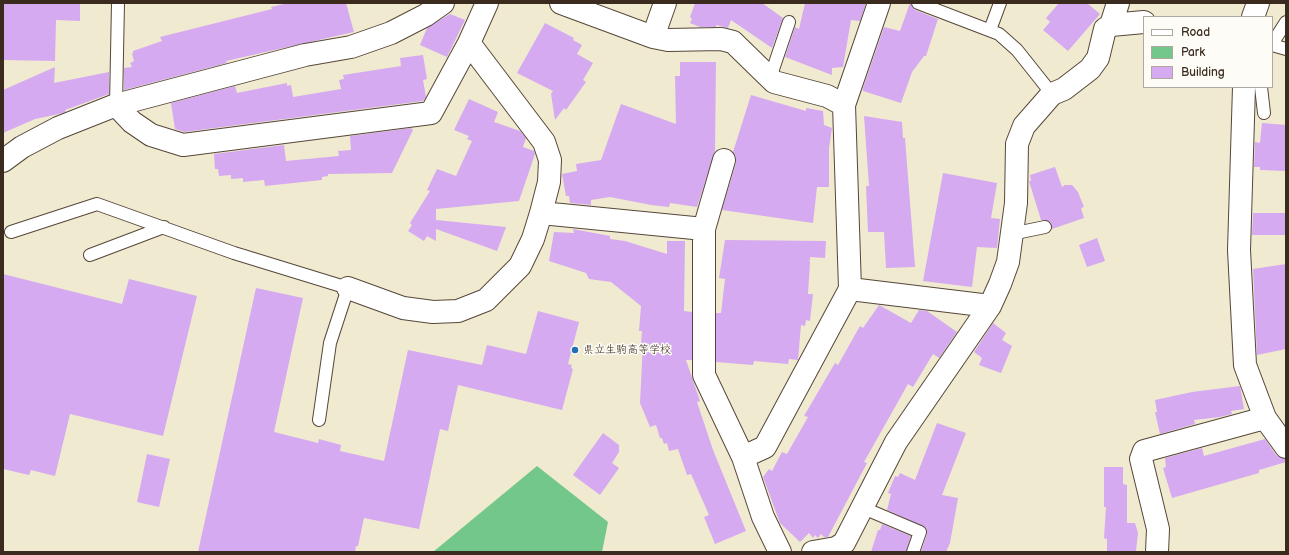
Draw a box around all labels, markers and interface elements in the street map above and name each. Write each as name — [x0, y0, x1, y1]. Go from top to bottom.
legend — [1143, 16, 1273, 88]
text: Road — [1181, 25, 1210, 40]
text: Park — [1181, 45, 1205, 60]
text: Building — [1181, 65, 1225, 80]
place label: 県立生駒高等学校 — [583, 343, 671, 357]
marker: 県立生駒高等学校 — [570, 345, 580, 355]

